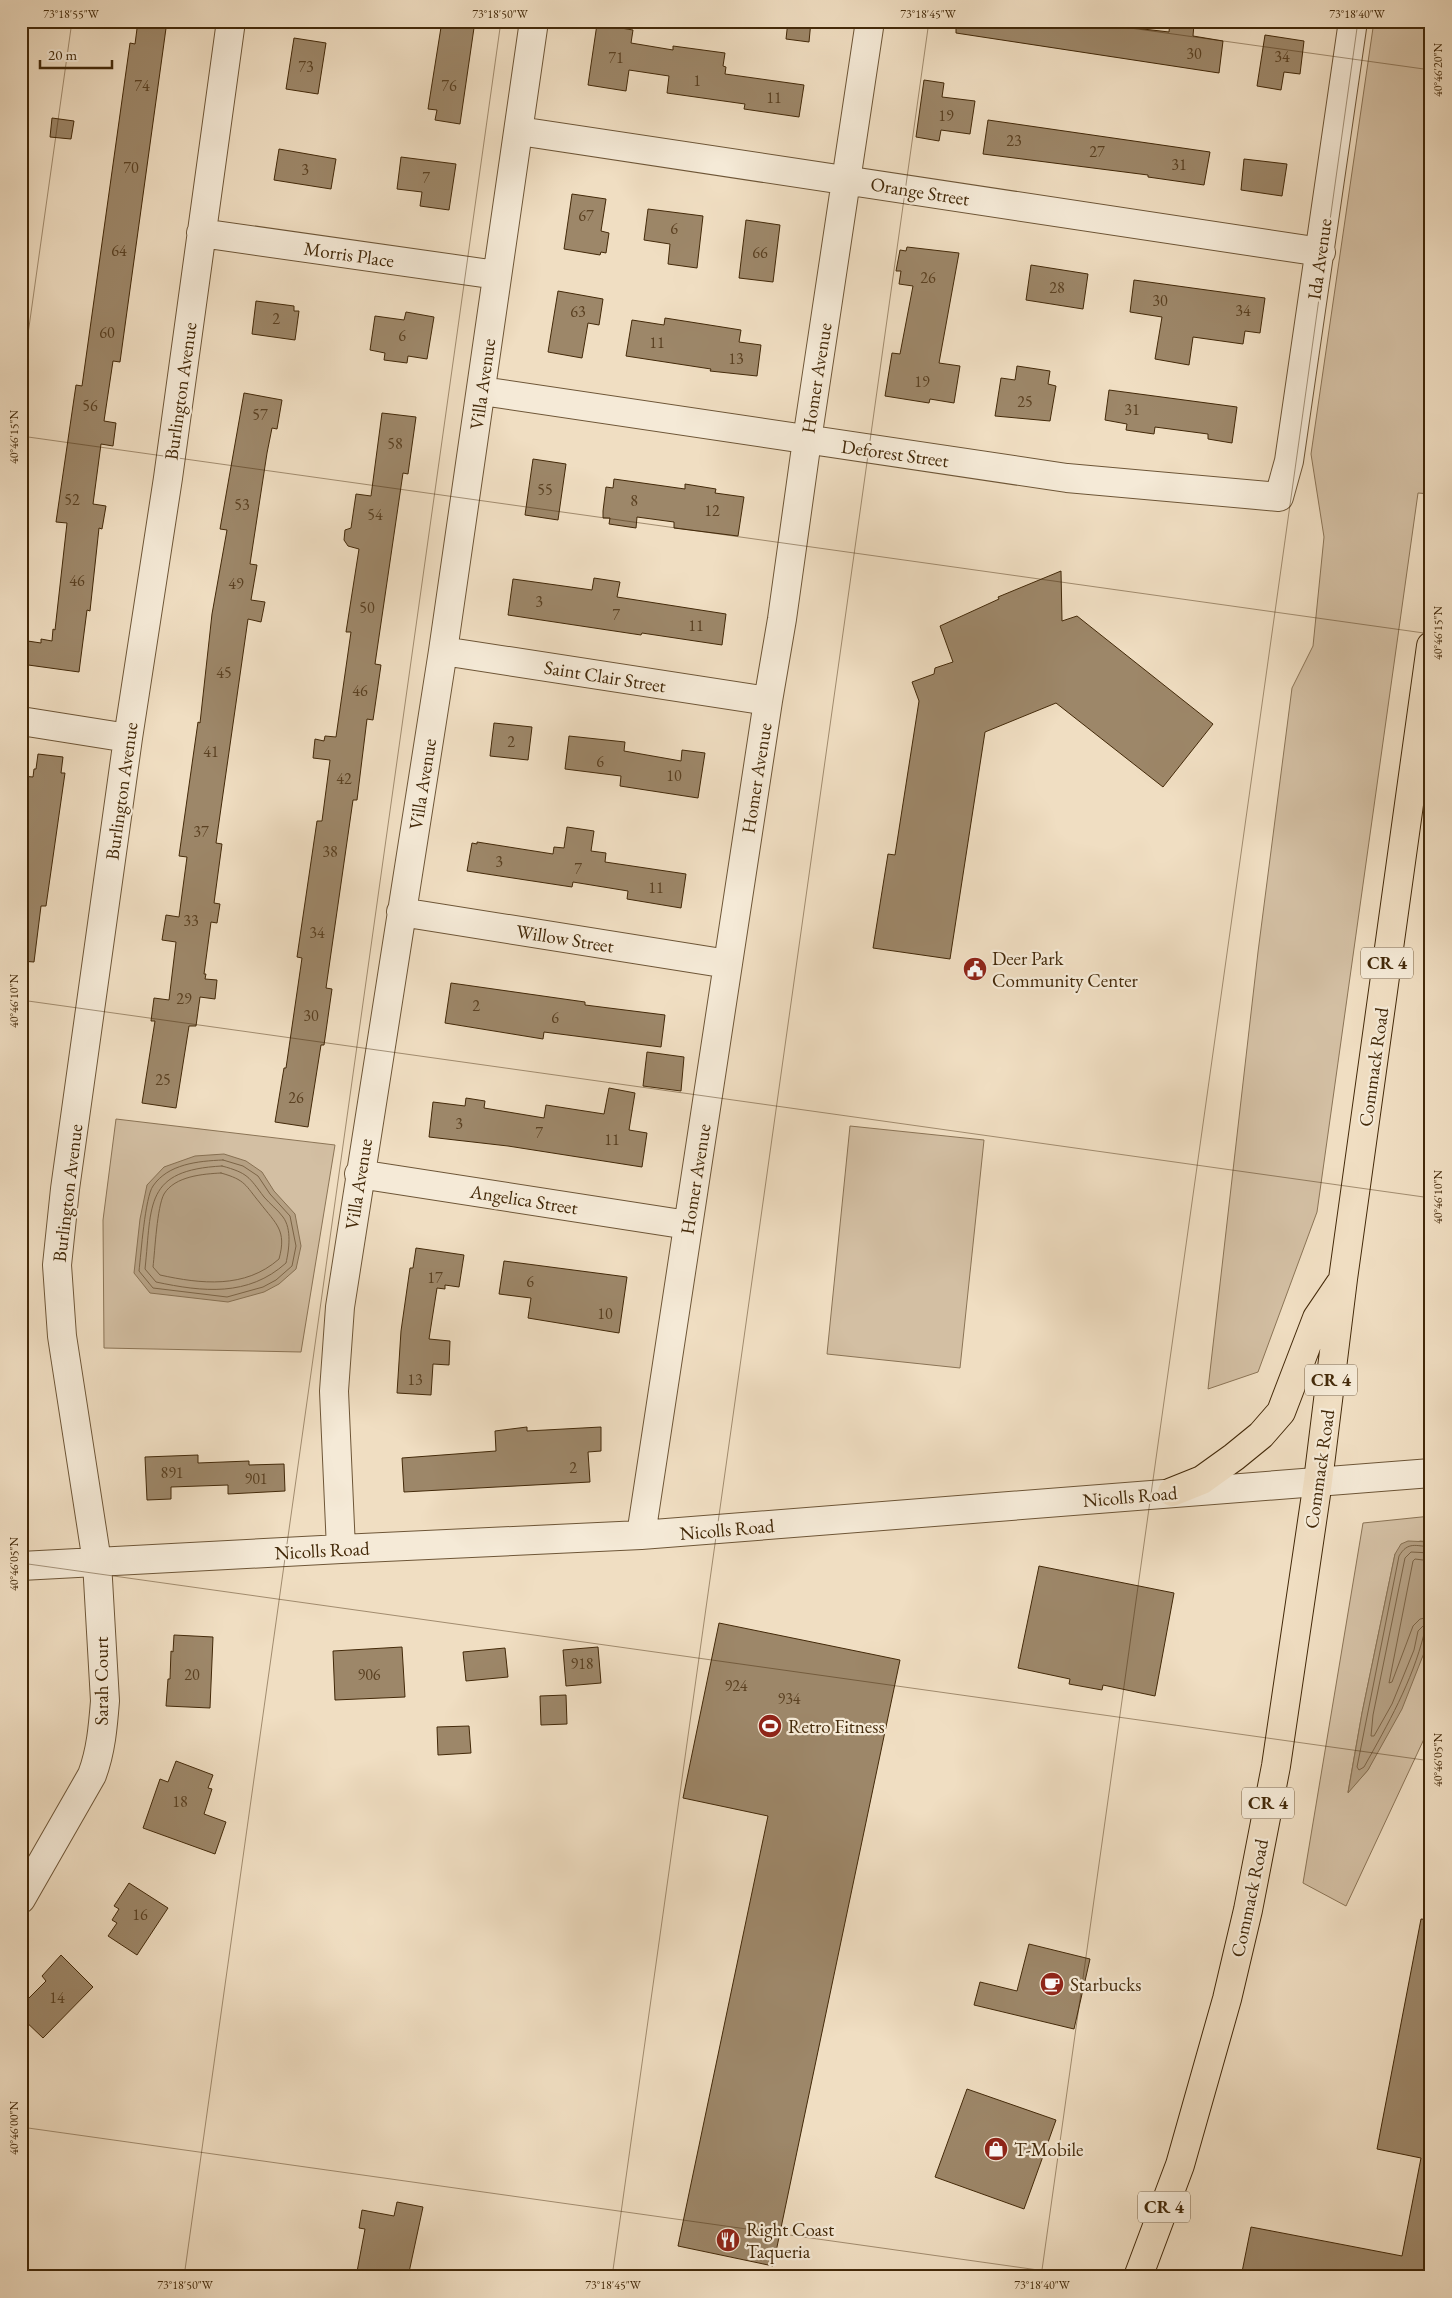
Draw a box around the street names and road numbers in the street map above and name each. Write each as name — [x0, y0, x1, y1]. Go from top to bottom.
street label: Orange Street — [869, 171, 971, 212]
street label: Ida Avenue — [1301, 217, 1338, 301]
street label: Morris Place — [302, 236, 396, 273]
street label: Burlington Avenue — [158, 321, 203, 462]
street label: Homer Avenue — [795, 321, 838, 435]
street label: Villa Avenue — [464, 337, 501, 431]
street label: Deforest Street — [840, 434, 950, 473]
street label: Saint Clair Street — [542, 655, 668, 698]
street label: Burlington Avenue — [99, 721, 144, 862]
street label: Homer Avenue — [735, 721, 778, 835]
street label: Villa Avenue — [403, 737, 442, 832]
street label: Willow Street — [514, 918, 616, 959]
road number: CR 4 — [1361, 948, 1413, 978]
street label: Commack Road — [1353, 1005, 1394, 1128]
street label: Homer Avenue — [674, 1122, 717, 1236]
street label: Burlington Avenue — [47, 1123, 88, 1263]
street label: Villa Avenue — [339, 1137, 378, 1232]
street label: Angelica Street — [467, 1178, 580, 1220]
road number: CR 4 — [1305, 1364, 1357, 1396]
street label: Commack Road — [1299, 1407, 1340, 1530]
street label: Nicolls Road — [1082, 1480, 1179, 1513]
street label: Nicolls Road — [679, 1513, 776, 1546]
street label: Nicolls Road — [274, 1536, 370, 1565]
street label: Sarah Court — [89, 1636, 114, 1726]
road number: CR 4 — [1242, 1788, 1294, 1819]
street label: Commack Road — [1225, 1836, 1274, 1960]
road number: CR 4 — [1138, 2192, 1190, 2222]

